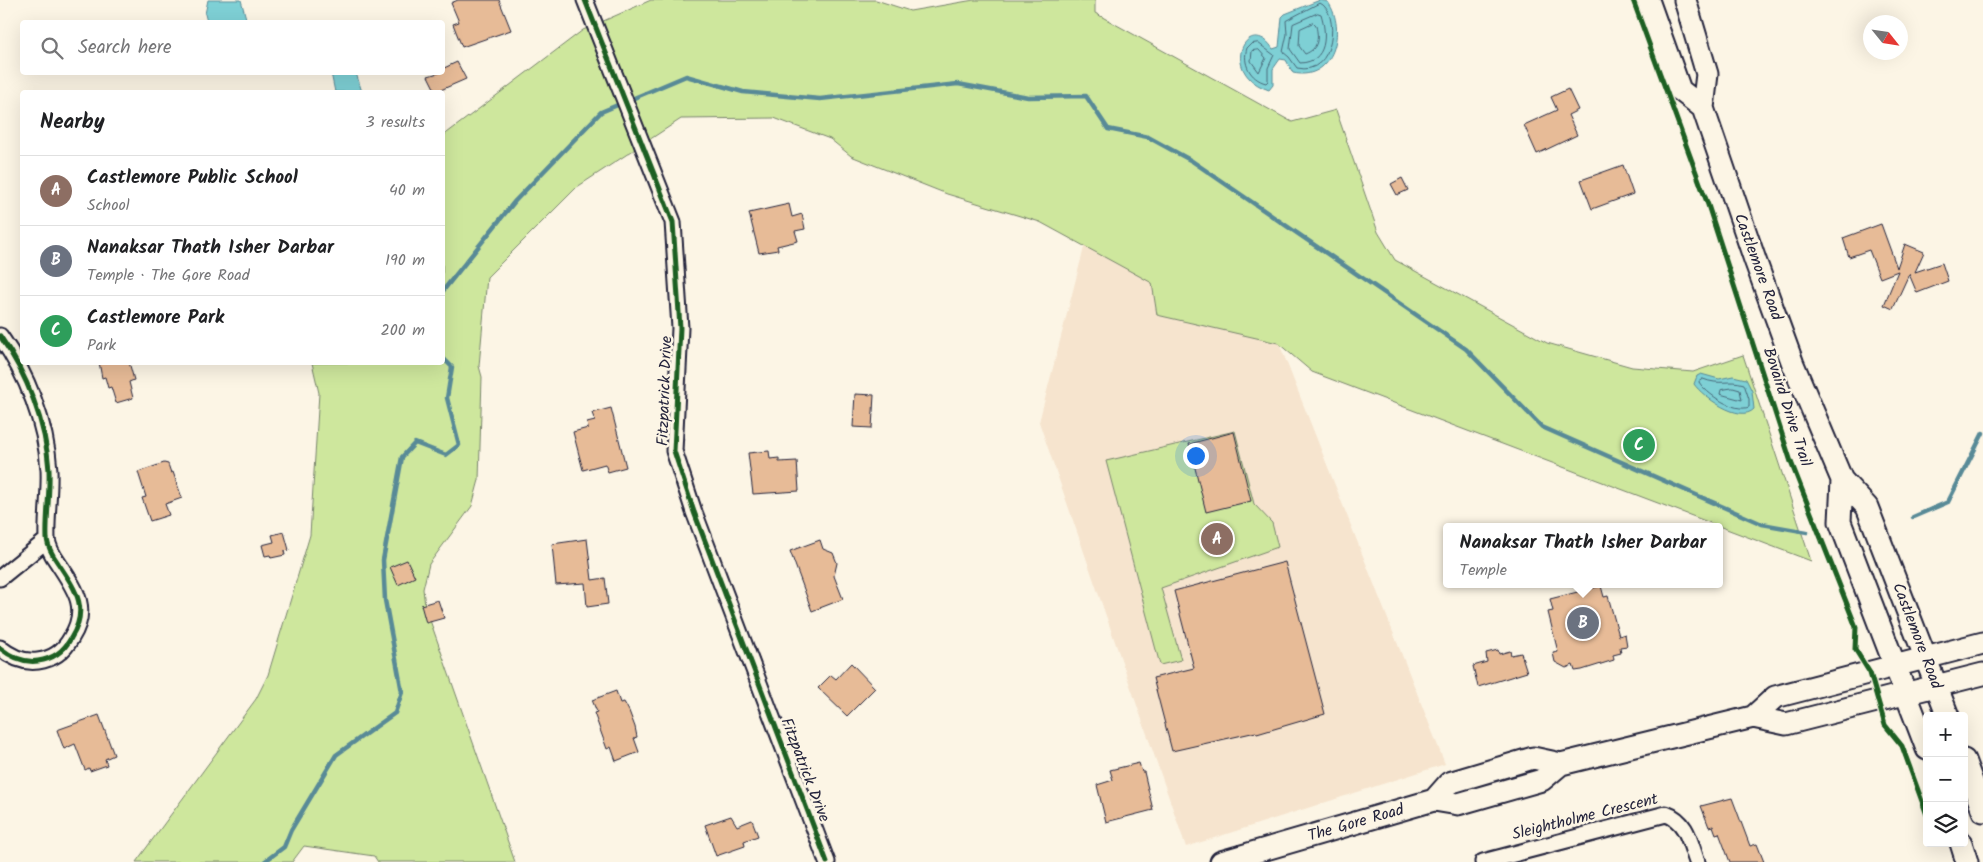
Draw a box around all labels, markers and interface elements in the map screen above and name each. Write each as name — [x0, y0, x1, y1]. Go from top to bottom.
north arrow — [1863, 15, 1908, 60]
search box — [20, 20, 445, 75]
text: Search here — [78, 33, 172, 63]
icon: search — [38, 34, 66, 62]
text: Nearby — [40, 106, 105, 139]
text: 3 results — [366, 110, 425, 135]
text: Castlemore Public School — [87, 163, 298, 193]
text: A — [51, 178, 61, 203]
text: 40 m — [389, 178, 425, 203]
text: School — [87, 193, 130, 218]
street label: Castlemore Road — [1727, 210, 1789, 325]
text: Nanaksar Thath Isher Darbar — [87, 233, 334, 263]
text: B — [51, 248, 61, 273]
text: 190 m — [385, 248, 425, 273]
text: Temple · The Gore Road — [87, 263, 250, 288]
text: Castlemore Park — [87, 303, 224, 333]
text: C — [51, 318, 61, 343]
text: 200 m — [381, 318, 425, 343]
text: Park — [87, 333, 116, 358]
street label: Fitzpatrick Drive — [651, 335, 679, 447]
street label: Bovaird Drive Trail — [1756, 344, 1818, 470]
pin: C — [1623, 426, 1655, 464]
your location — [1183, 443, 1209, 469]
pin: A — [1201, 520, 1233, 558]
popup — [1443, 523, 1723, 588]
text: Nanaksar Thath Isher Darbar — [1460, 528, 1706, 558]
text: Temple — [1460, 558, 1507, 583]
street label: Castlemore Road — [1885, 579, 1949, 694]
pin: B — [1567, 604, 1599, 642]
map controls — [1923, 712, 1968, 847]
button: + — [1923, 712, 1968, 757]
street label: Fitzpatrick Drive — [774, 714, 836, 826]
button: − — [1923, 757, 1968, 802]
street label: Sleightholme Crescent — [1509, 787, 1661, 847]
street label: The Gore Road — [1305, 797, 1408, 849]
button: layers — [1923, 802, 1968, 847]

